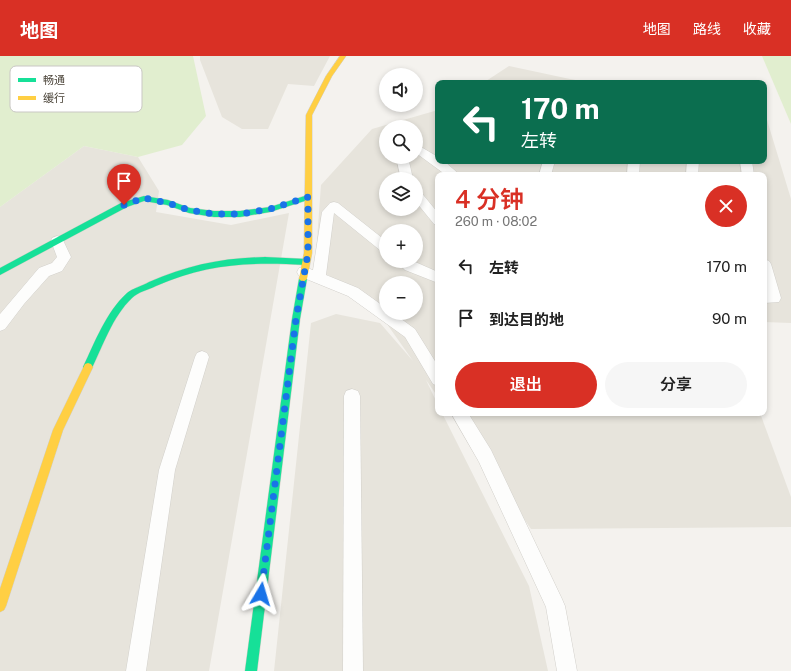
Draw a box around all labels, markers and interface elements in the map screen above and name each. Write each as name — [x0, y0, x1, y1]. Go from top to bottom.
text: 地图 — [20, 19, 58, 41]
text: 地图 — [643, 21, 671, 37]
text: 路线 — [693, 21, 721, 37]
text: 收藏 — [743, 21, 771, 37]
legend — [10, 66, 142, 112]
map controls — [379, 68, 423, 320]
button: sound — [379, 68, 423, 112]
text: 畅通 — [43, 74, 65, 86]
text: 缓行 — [43, 92, 65, 104]
text: 170 m — [521, 92, 600, 125]
icon: left — [455, 96, 507, 148]
button: search — [379, 120, 423, 164]
text: 左转 — [521, 130, 557, 151]
pin — [107, 164, 141, 205]
icon: arrive — [113, 170, 135, 192]
button: layers — [379, 172, 423, 216]
text: 4 分钟 — [455, 185, 524, 213]
button: close — [705, 185, 747, 227]
text: 260 m · 08:02 — [455, 214, 537, 229]
button: + — [379, 224, 423, 268]
icon: left — [455, 255, 477, 277]
text: 170 m — [706, 258, 747, 275]
text: 左转 — [489, 259, 519, 276]
button: − — [379, 276, 423, 320]
icon: arrive — [455, 307, 477, 329]
text: 90 m — [712, 310, 747, 327]
text: 到达目的地 — [489, 311, 564, 328]
button: 退出 — [455, 362, 597, 408]
button: 分享 — [605, 362, 747, 408]
position arrow — [240, 573, 282, 615]

